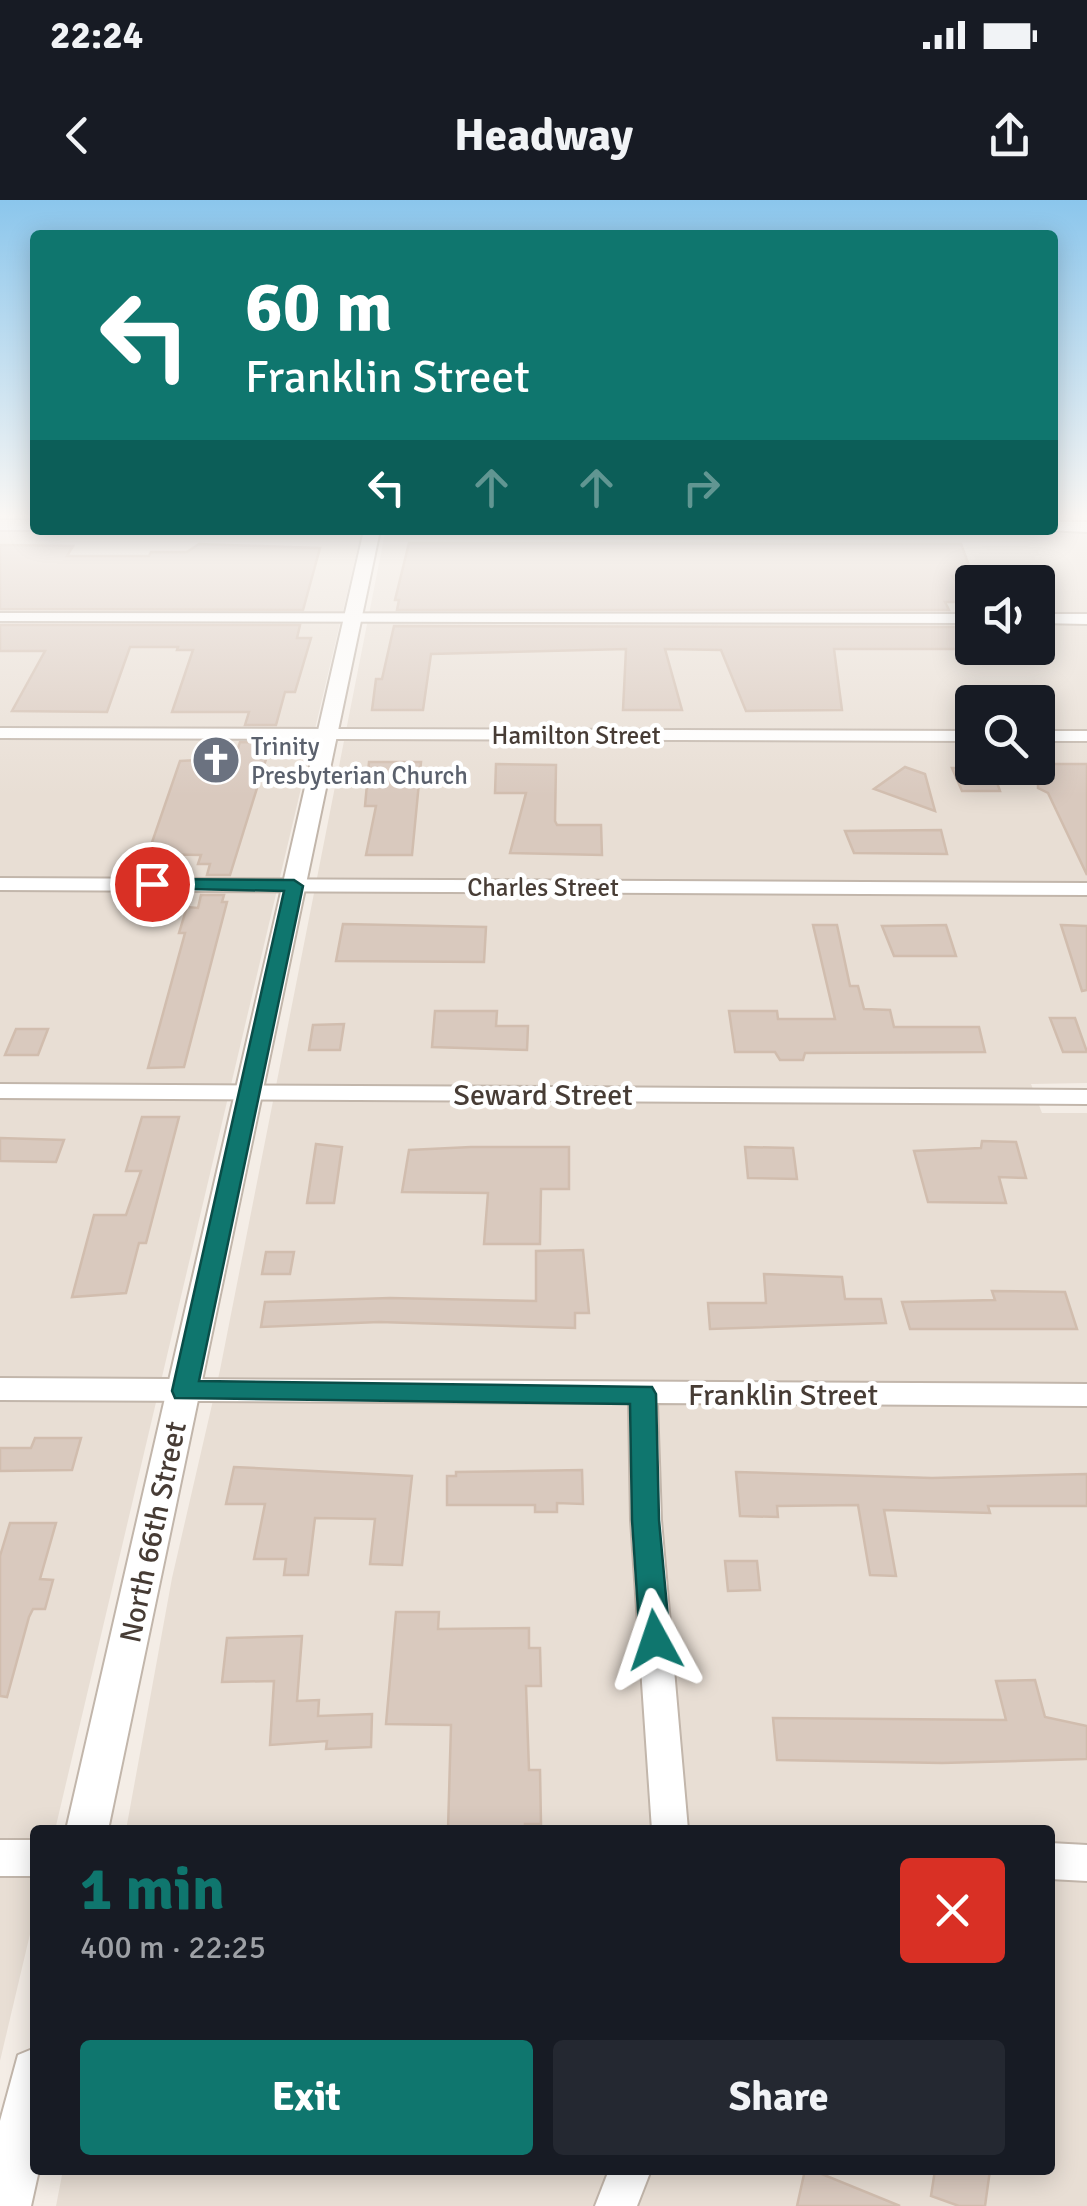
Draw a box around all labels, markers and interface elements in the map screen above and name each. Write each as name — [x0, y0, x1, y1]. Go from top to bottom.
text: 22:24 — [50, 12, 143, 59]
icon: back — [50, 108, 105, 163]
text: Headway — [454, 108, 633, 163]
icon: share — [982, 108, 1037, 163]
text: 60 m — [245, 264, 393, 350]
icon: left — [80, 270, 210, 400]
text: Franklin Street — [245, 350, 530, 405]
icon: left — [359, 460, 414, 515]
icon: ahead — [464, 460, 519, 515]
icon: ahead — [569, 460, 624, 515]
icon: right — [674, 460, 729, 515]
map controls — [955, 565, 1055, 785]
button: sound — [955, 565, 1055, 665]
button: search — [955, 685, 1055, 785]
street label: Hamilton Street — [492, 720, 661, 751]
place label: Trinity Presbyterian Church — [251, 731, 468, 791]
church icon: Trinity Presbyterian Church — [190, 734, 242, 786]
pin — [110, 842, 195, 927]
icon: arrive — [125, 857, 180, 912]
street label: Charles Street — [467, 872, 619, 903]
street label: Seward Street — [453, 1077, 633, 1114]
street label: Franklin Street — [688, 1377, 878, 1414]
street label: North 66th Street — [112, 1418, 195, 1646]
position arrow — [603, 1588, 707, 1692]
text: 1 min — [80, 1853, 225, 1927]
button: close — [900, 1858, 1005, 1963]
text: 400 m · 22:25 — [80, 1928, 266, 1967]
button: Exit — [80, 2040, 533, 2155]
button: Share — [553, 2040, 1005, 2155]

